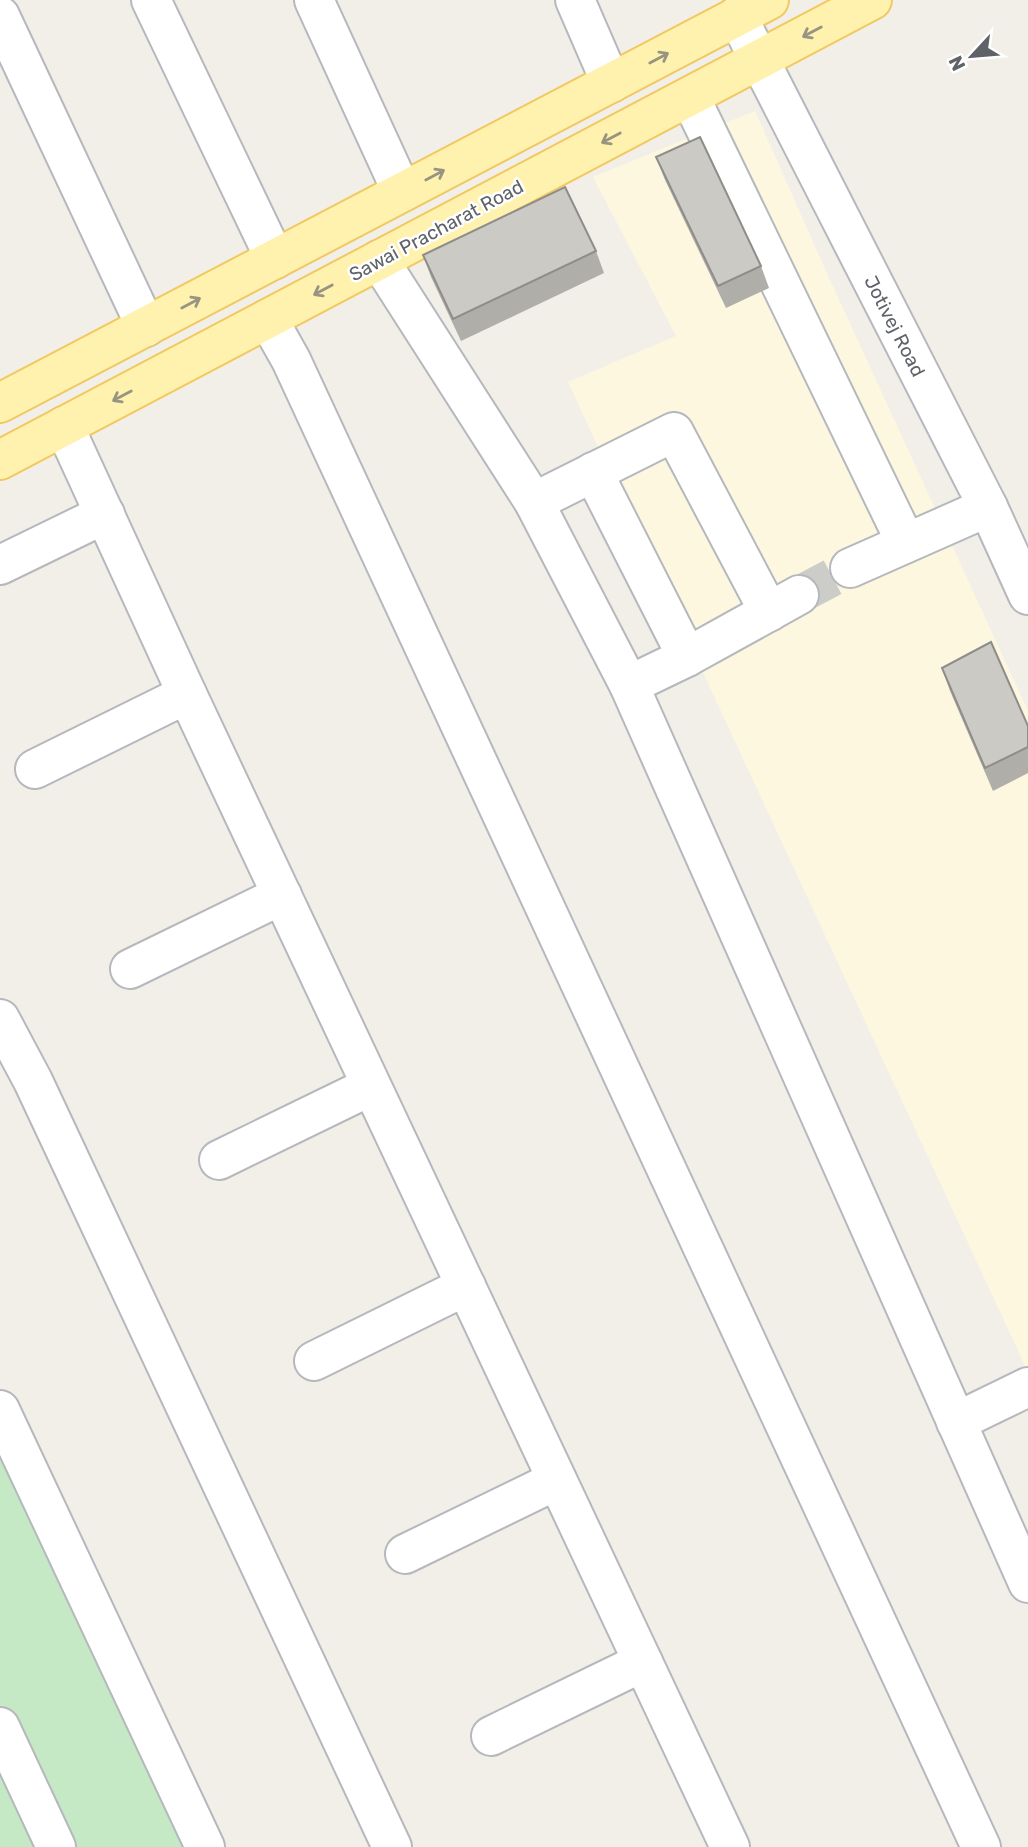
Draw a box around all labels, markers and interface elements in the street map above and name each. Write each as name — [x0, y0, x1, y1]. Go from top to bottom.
north arrow — [937, 21, 1007, 91]
one-way arrow — [802, 25, 823, 39]
one-way arrow — [648, 50, 668, 64]
text: N — [944, 52, 971, 74]
one-way arrow — [601, 132, 622, 145]
one-way arrow — [424, 167, 445, 181]
street label: Sawai Pracharat Road — [345, 175, 527, 286]
street label: Jotivej Road — [859, 272, 930, 381]
one-way arrow — [313, 283, 334, 297]
one-way arrow — [180, 296, 200, 310]
one-way arrow — [112, 389, 132, 403]

